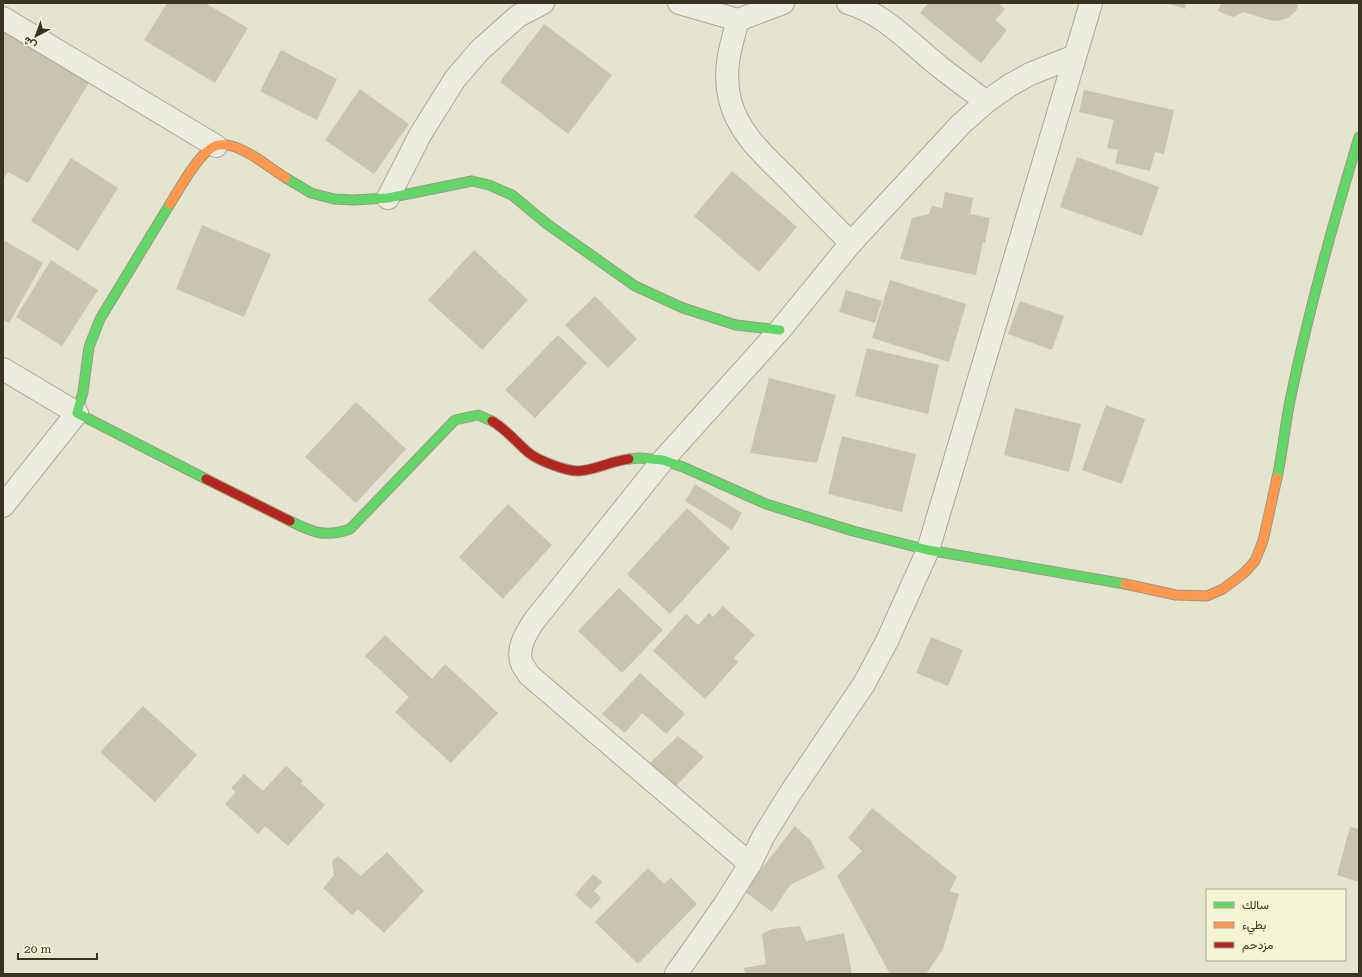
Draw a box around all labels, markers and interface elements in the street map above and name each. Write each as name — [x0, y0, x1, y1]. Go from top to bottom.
north arrow — [16, 16, 56, 56]
text: ش — [21, 34, 39, 52]
legend — [1206, 889, 1346, 961]
text: سالك — [1242, 898, 1269, 912]
text: بطيء — [1242, 918, 1266, 935]
scale bar — [18, 935, 97, 961]
text: مزدحم — [1242, 938, 1273, 953]
text: 20 m — [24, 942, 51, 956]

